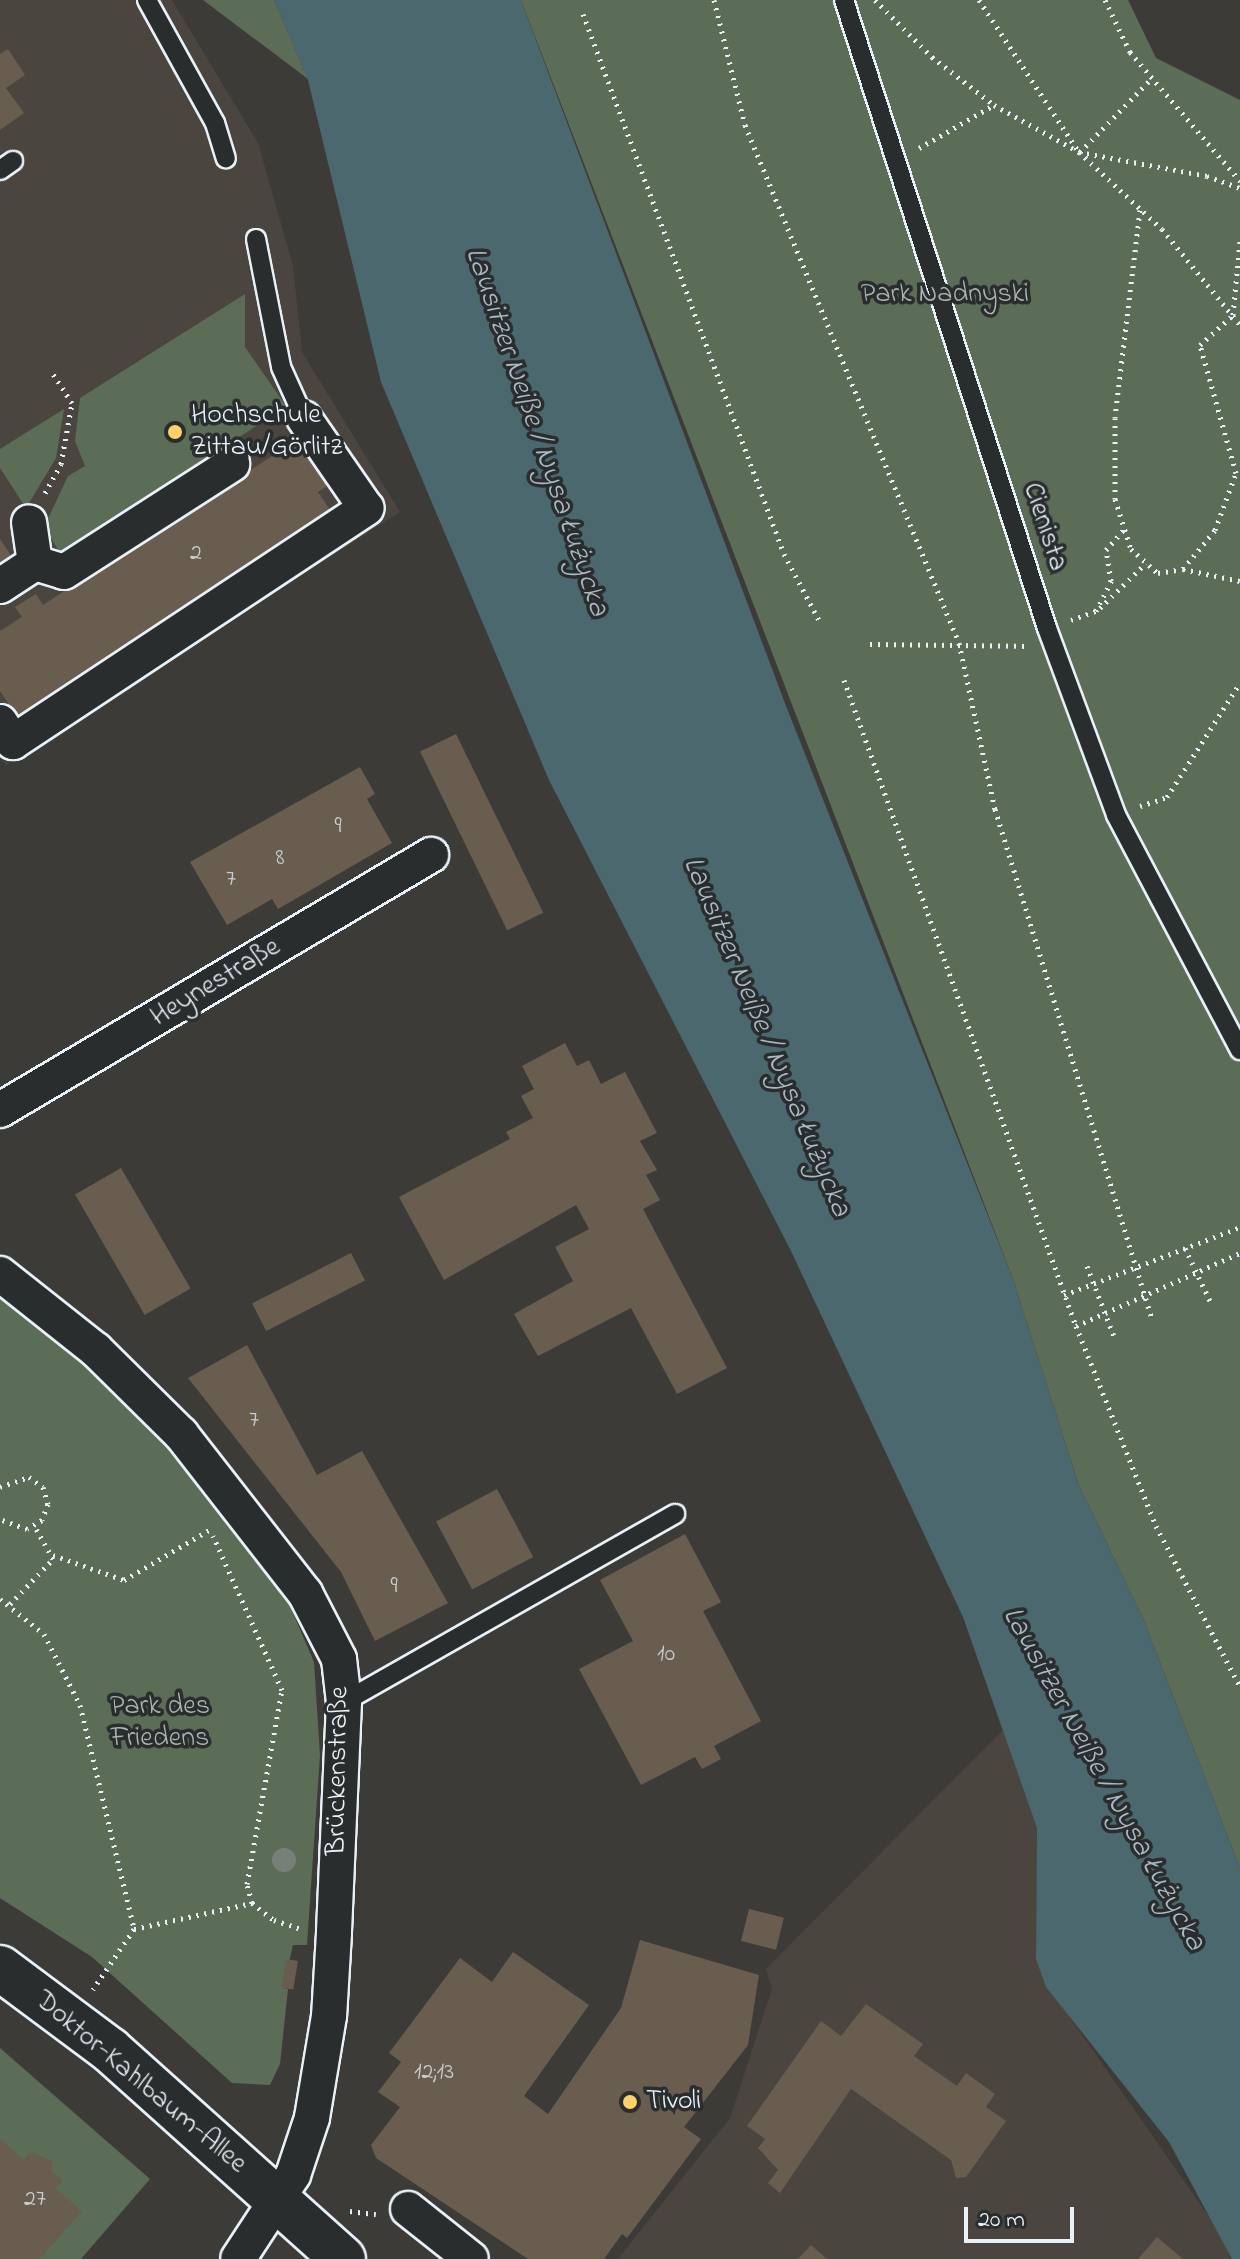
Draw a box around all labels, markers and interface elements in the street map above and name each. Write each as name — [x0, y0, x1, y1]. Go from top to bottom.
water label: Lausitzer Neiße / Nysa Łużycka — [456, 243, 616, 621]
park label: Park Nadnyski — [861, 278, 1029, 312]
place label: Hochschule Zittau/Görlitz — [191, 399, 342, 465]
marker: Hochschule Zittau/Görlitz — [166, 423, 184, 441]
street label: Cienista — [1014, 479, 1074, 575]
house number: 2 — [190, 540, 202, 568]
house number: 9 — [334, 813, 342, 841]
house number: 8 — [276, 845, 284, 873]
water label: Lausitzer Neiße / Nysa Łużycka — [674, 852, 858, 1222]
house number: 7 — [226, 866, 236, 894]
street label: Heynestraße — [145, 931, 287, 1035]
house number: 7 — [249, 1407, 259, 1435]
house number: 9 — [390, 1573, 398, 1601]
water label: Lausitzer Neiße / Nysa Łużycka — [993, 1601, 1213, 1957]
house number: 10 — [657, 1641, 675, 1669]
street label: Brückenstraße — [321, 1686, 357, 1856]
park label: Park des Friedens — [110, 1690, 210, 1756]
street label: Doktor-Kahlbaum-Allee — [27, 1985, 253, 2181]
house number: 12;13 — [414, 2059, 454, 2087]
place label: Tivoli — [646, 2085, 701, 2119]
marker: Tivoli — [621, 2093, 639, 2111]
house number: 27 — [24, 2186, 46, 2214]
scale bar — [968, 2191, 1078, 2241]
text: 20 m — [978, 2203, 1025, 2238]

